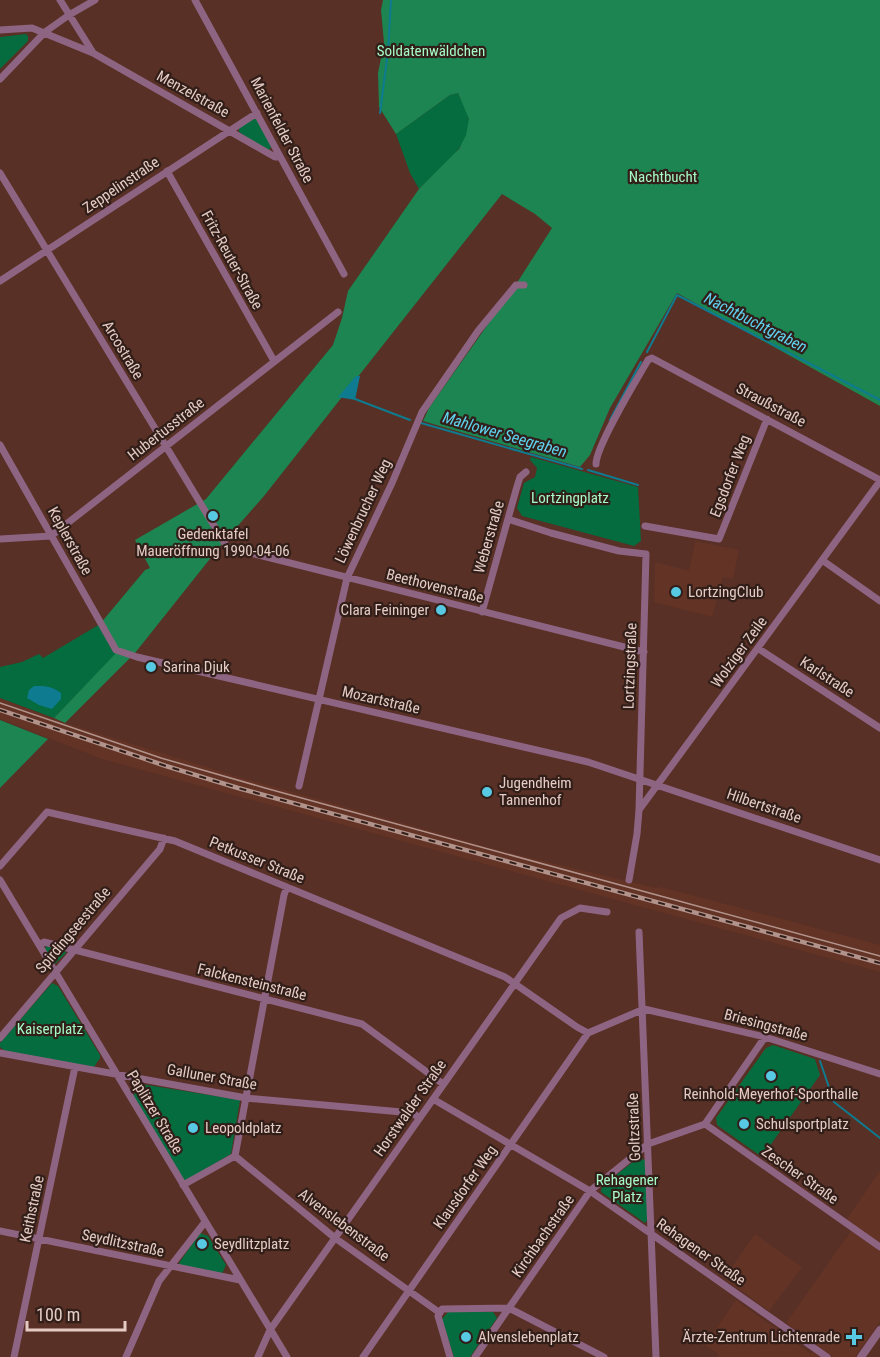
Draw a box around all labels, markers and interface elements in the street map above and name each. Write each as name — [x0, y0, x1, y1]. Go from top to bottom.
park label: Soldatenwäldchen — [377, 42, 485, 60]
street label: Menzelstraße — [154, 67, 232, 121]
street label: Marienfelder Straße — [247, 74, 317, 186]
street label: Zeppelinstraße — [79, 153, 163, 217]
park label: Nachtbucht — [629, 168, 697, 186]
street label: Fritz-Reuter-Straße — [197, 207, 267, 313]
water label: Nachtbuchtgraben — [701, 288, 810, 356]
street label: Arcostraße — [99, 317, 147, 383]
street label: Straußstraße — [733, 379, 809, 431]
street label: Hubertusstraße — [124, 394, 208, 464]
water label: Mahlower Seegraben — [441, 408, 569, 461]
street label: Egsdorfer Weg — [706, 432, 754, 520]
street label: Löwenbrucher Weg — [331, 456, 395, 566]
park label: Lortzingplatz — [531, 489, 609, 507]
street label: Weberstraße — [470, 499, 508, 575]
street label: Keplerstraße — [44, 504, 96, 578]
marker: Gedenktafel Maueröffnung 1990-04-06 — [206, 509, 220, 523]
place label: Gedenktafel Maueröffnung 1990-04-06 — [136, 525, 290, 560]
street label: Beethovenstraße — [385, 565, 485, 607]
place label: LortzingClub — [688, 583, 763, 601]
marker: LortzingClub — [669, 585, 683, 599]
place label: Clara Feininger — [340, 601, 429, 619]
marker: Clara Feininger — [434, 603, 448, 617]
street label: Wolziger Zeile — [707, 613, 771, 691]
street label: Lortzingstraße — [619, 623, 641, 709]
street label: Karlstraße — [797, 653, 857, 701]
place label: Sarina Djuk — [163, 658, 230, 676]
marker: Sarina Djuk — [144, 660, 158, 674]
street label: Mozartstraße — [340, 682, 422, 718]
place label: Jugendheim Tannenhof — [499, 774, 572, 809]
marker: Jugendheim Tannenhof — [480, 785, 494, 799]
street label: Hilbertstraße — [724, 785, 804, 827]
street label: Petkusser Straße — [207, 833, 307, 887]
street label: Spirdingseestraße — [32, 883, 114, 977]
street label: Falckensteinstraße — [195, 960, 309, 1004]
street label: Briesingstraße — [722, 1005, 810, 1045]
park label: Kaiserplatz — [17, 1020, 83, 1038]
street label: Horstwalder Straße — [370, 1056, 450, 1160]
street label: Galluner Straße — [166, 1060, 258, 1094]
street label: Paplitzer Straße — [123, 1067, 187, 1157]
marker: Reinhold-Meyerhof-Sporthalle — [764, 1069, 778, 1083]
place label: Reinhold-Meyerhof-Sporthalle — [684, 1085, 858, 1103]
street label: Goltzstraße — [624, 1092, 644, 1162]
place label: Schulsportplatz — [756, 1115, 849, 1133]
marker: Schulsportplatz — [737, 1117, 751, 1131]
place label: Leopoldplatz — [205, 1119, 282, 1137]
marker: Leopoldplatz — [186, 1121, 200, 1135]
street label: Klausdorfer Weg — [430, 1142, 500, 1232]
street label: Zescher Straße — [758, 1142, 842, 1208]
park label: Rehagener Platz — [596, 1171, 659, 1206]
street label: Keithstraße — [16, 1174, 48, 1244]
street label: Alvenslebenstraße — [295, 1185, 393, 1265]
street label: Kirchbachstraße — [508, 1191, 578, 1281]
street label: Rehagener Straße — [653, 1215, 749, 1289]
street label: Seydlitzstraße — [80, 1225, 166, 1261]
place label: Seydlitzplatz — [214, 1235, 289, 1253]
marker: Seydlitzplatz — [195, 1237, 209, 1251]
scale bar — [27, 1294, 124, 1332]
text: 100 m — [36, 1304, 80, 1325]
place label: Alvenslebenplatz — [478, 1328, 579, 1346]
place label: Ärzte-Zentrum Lichtenrade — [683, 1328, 840, 1346]
marker: Ärzte-Zentrum Lichtenrade — [845, 1328, 863, 1346]
marker: Alvenslebenplatz — [459, 1330, 473, 1344]

